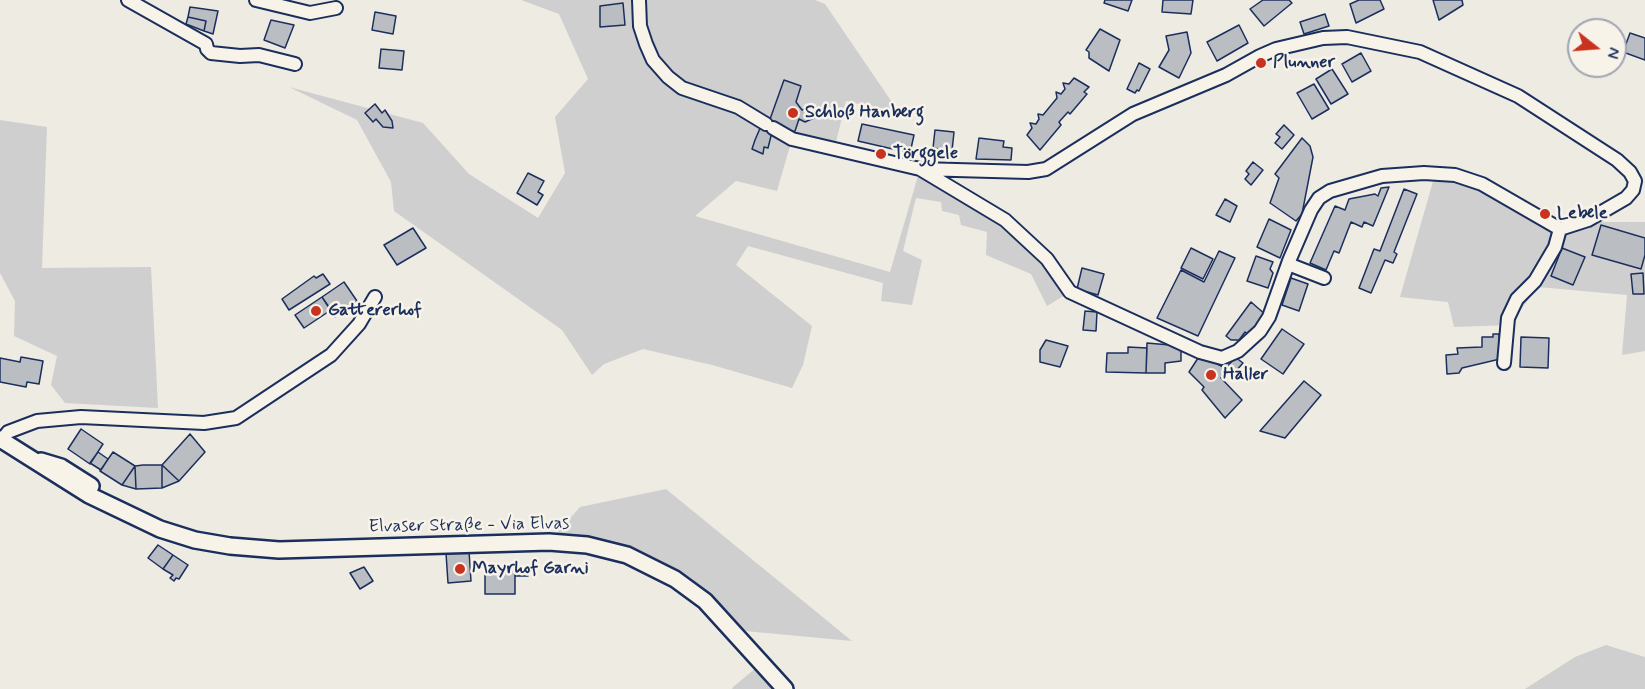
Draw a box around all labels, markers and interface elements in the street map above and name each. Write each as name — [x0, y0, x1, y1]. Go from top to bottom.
north arrow — [1567, 18, 1627, 78]
text: N — [1601, 45, 1624, 61]
place label: Plunner — [1273, 52, 1335, 74]
marker: Plunner — [1254, 56, 1268, 70]
place label: Schloß Hanberg — [805, 102, 924, 124]
marker: Schloß Hanberg — [786, 106, 800, 120]
place label: Törggele — [893, 143, 958, 165]
marker: Törggele — [874, 147, 888, 161]
place label: Lebele — [1557, 203, 1608, 225]
marker: Lebele — [1538, 207, 1552, 221]
place label: Gattererhof — [328, 300, 422, 322]
marker: Gattererhof — [309, 304, 323, 318]
place label: Haller — [1223, 364, 1268, 386]
marker: Haller — [1204, 368, 1218, 382]
street label: Elvaser Straße - Via Elvas — [369, 513, 569, 539]
place label: Mayrhof Garni — [472, 558, 589, 580]
marker: Mayrhof Garni — [453, 562, 467, 576]

